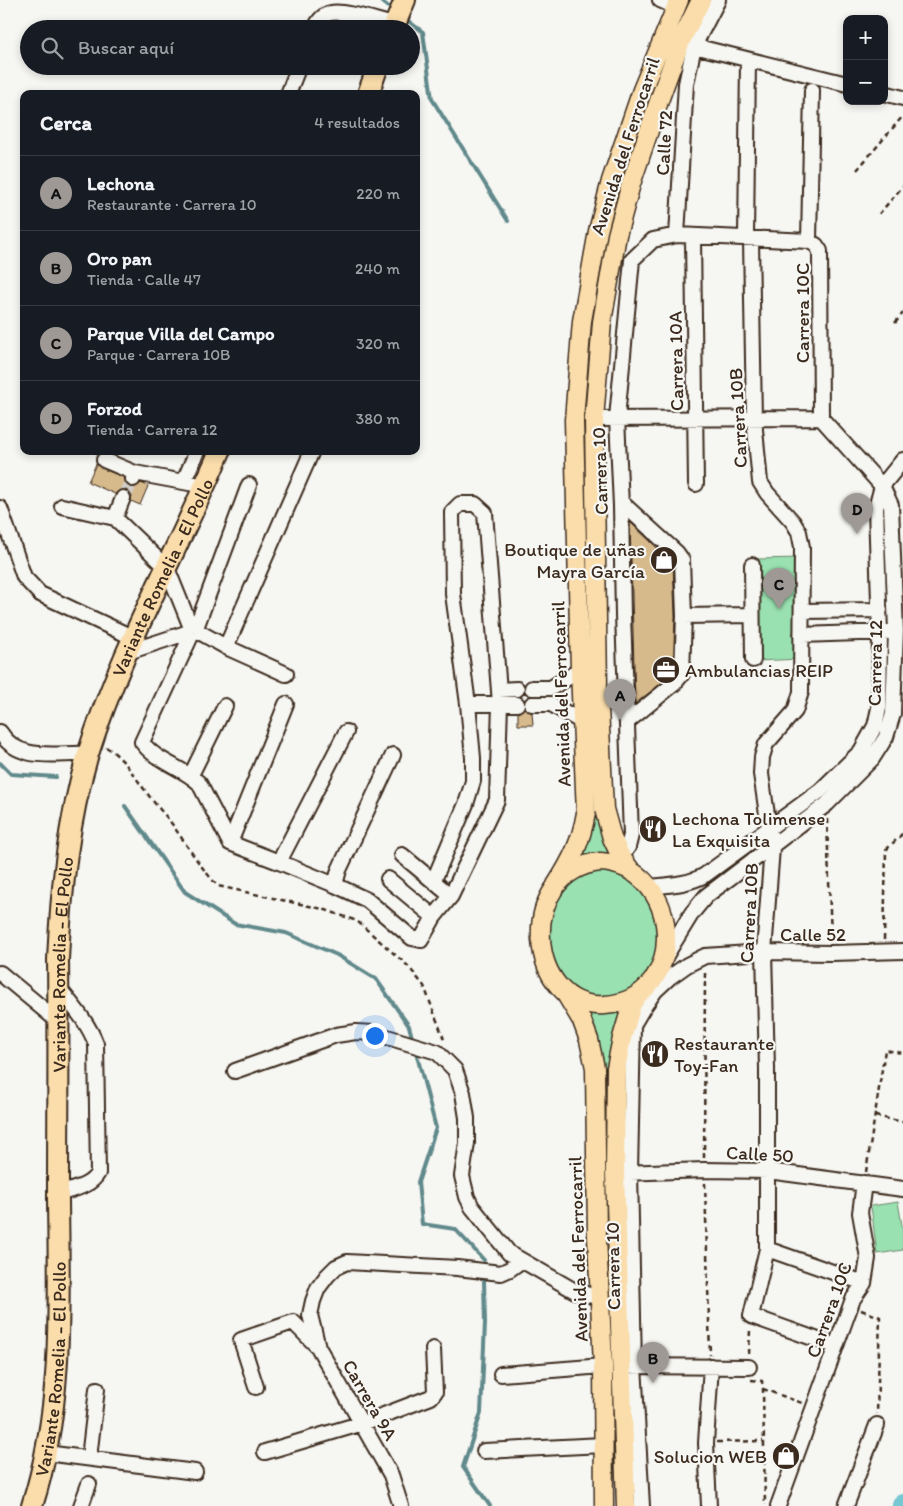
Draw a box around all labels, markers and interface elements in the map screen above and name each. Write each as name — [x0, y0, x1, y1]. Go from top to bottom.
map controls — [843, 15, 888, 105]
button: + — [843, 15, 888, 60]
search box — [20, 20, 420, 75]
icon: search — [38, 34, 66, 62]
text: Buscar aquí — [78, 36, 174, 59]
street label: Avenida del Ferrocarril — [585, 54, 665, 238]
button: − — [843, 60, 888, 105]
text: Cerca — [40, 110, 92, 135]
street label: Calle 72 — [651, 110, 677, 176]
text: 4 resultados — [314, 113, 400, 132]
text: Lechona — [87, 172, 155, 195]
text: A — [51, 184, 61, 203]
text: 220 m — [356, 184, 400, 203]
text: Restaurante · Carrera 10 — [87, 195, 257, 214]
text: Oro pan — [87, 247, 152, 270]
text: B — [51, 259, 61, 278]
text: 240 m — [355, 259, 400, 278]
street label: Carrera 10C — [791, 263, 814, 363]
text: Tienda · Calle 47 — [87, 270, 201, 289]
street label: Carrera 10A — [664, 311, 688, 411]
text: Parque Villa del Campo — [87, 322, 275, 345]
text: C — [51, 334, 61, 353]
text: 320 m — [356, 334, 400, 353]
text: Parque · Carrera 10B — [87, 345, 230, 364]
street label: Carrera 10B — [724, 367, 752, 469]
text: Forzod — [87, 397, 142, 420]
text: D — [51, 409, 61, 428]
text: 380 m — [356, 409, 400, 428]
text: Tienda · Carrera 12 — [87, 420, 217, 439]
street label: Carrera 10 — [587, 427, 613, 515]
street label: Variante Romelia - El Pollo — [106, 475, 218, 680]
pin: D — [841, 493, 873, 534]
place label: Boutique de uñas Mayra García — [504, 538, 645, 583]
shop icon: Boutique de uñas Mayra García — [649, 545, 679, 575]
pin: C — [763, 568, 795, 609]
street label: Avenida del Ferrocarril — [546, 600, 576, 787]
street label: Carrera 12 — [863, 620, 887, 706]
office icon: Ambulancias REIP — [651, 655, 681, 685]
place label: Ambulancias REIP — [685, 659, 833, 682]
pin: A — [604, 679, 636, 720]
place label: Lechona Tolimense La Exquisita — [672, 807, 825, 852]
restaurant icon: Lechona Tolimense La Exquisita — [638, 814, 668, 844]
street label: Variante Romelia - El Pollo — [46, 855, 78, 1073]
street label: Carrera 10B — [735, 862, 763, 964]
street label: Calle 52 — [780, 923, 846, 946]
your location — [362, 1023, 388, 1049]
place label: Restaurante Toy-Fan — [674, 1032, 774, 1077]
restaurant icon: Restaurante Toy-Fan — [640, 1039, 670, 1069]
street label: Calle 50 — [726, 1141, 794, 1167]
street label: Avenida del Ferrocarril — [563, 1155, 593, 1342]
street label: Carrera 10 — [601, 1222, 625, 1310]
street label: Carrera 10C — [801, 1259, 857, 1361]
street label: Variante Romelia - El Pollo — [29, 1261, 70, 1479]
pin: B — [637, 1342, 669, 1383]
street label: Carrera 9A — [338, 1355, 402, 1445]
shop icon: Solucion WEB — [771, 1441, 801, 1471]
place label: Solucion WEB — [654, 1445, 767, 1468]

